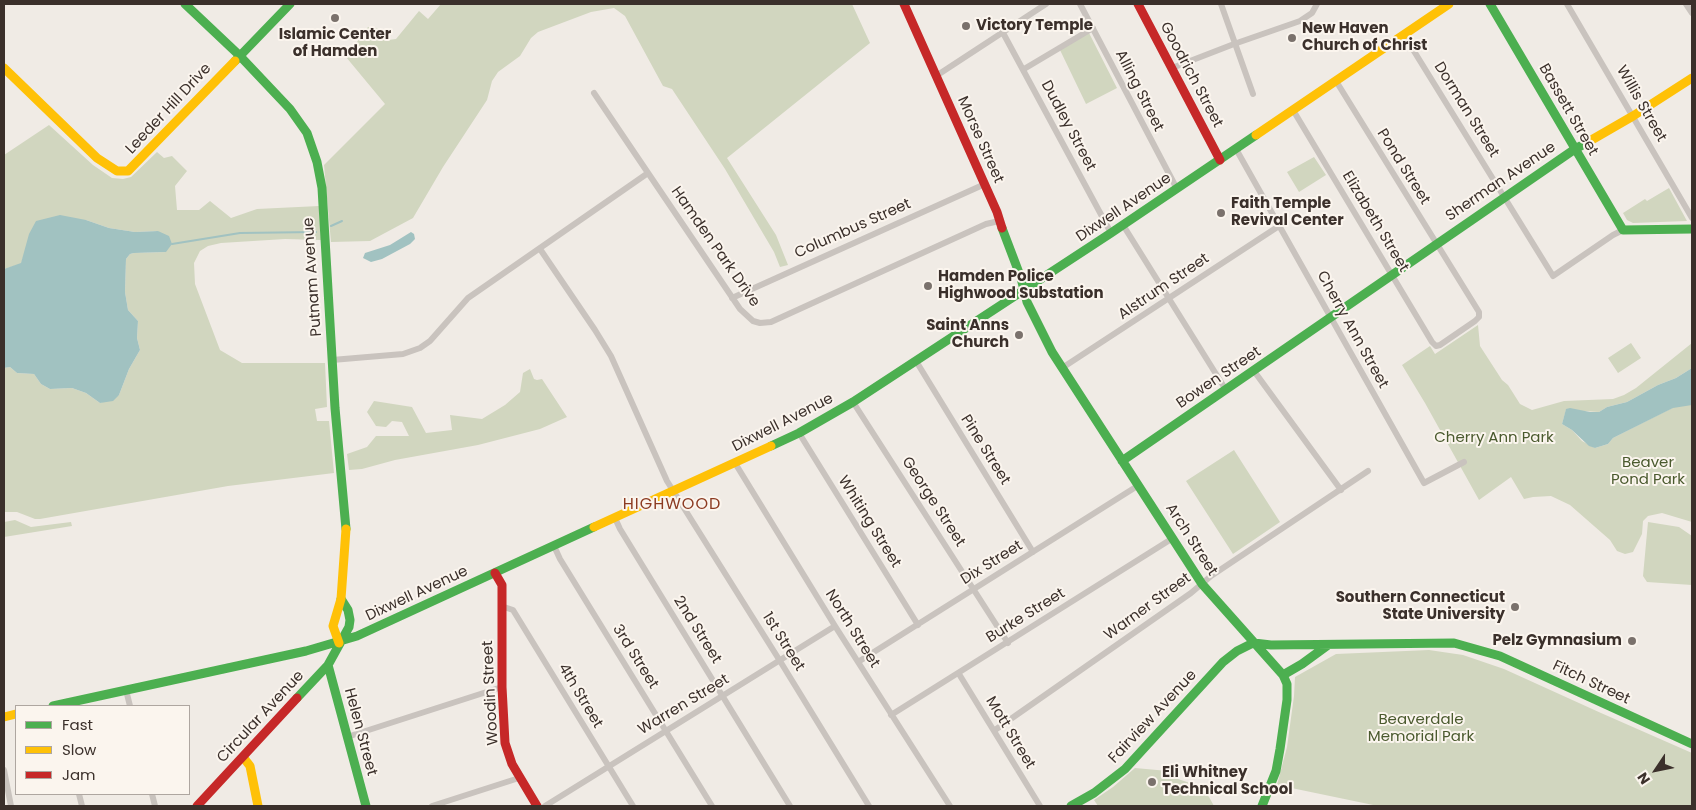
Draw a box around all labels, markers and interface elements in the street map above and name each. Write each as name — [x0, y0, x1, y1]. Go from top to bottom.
marker: Islamic Center of Hamden — [329, 12, 341, 24]
place label: Victory Temple — [976, 17, 1093, 35]
street label: Goodrich Street — [1156, 19, 1226, 131]
marker: Victory Temple — [960, 20, 972, 32]
place label: New Haven Church of Christ — [1302, 20, 1427, 55]
place label: Islamic Center of Hamden — [279, 26, 391, 61]
marker: New Haven Church of Christ — [1286, 32, 1298, 44]
street label: Alling Street — [1111, 47, 1167, 135]
street label: Dorman Street — [1430, 59, 1502, 161]
street label: Leeder Hill Drive — [122, 60, 216, 158]
street label: Bassett Street — [1534, 61, 1602, 159]
street label: Willis Street — [1612, 63, 1670, 145]
street label: Dudley Street — [1037, 78, 1099, 174]
street label: Morse Street — [953, 94, 1007, 186]
street label: Pond Street — [1373, 126, 1433, 208]
street label: Sherman Avenue — [1443, 139, 1559, 225]
street label: Elizabeth Street — [1338, 168, 1412, 276]
street label: Dixwell Avenue — [1073, 170, 1175, 246]
street label: Hamden Park Drive — [667, 183, 763, 311]
street label: Columbus Street — [792, 195, 914, 263]
place label: Faith Temple Revival Center — [1231, 195, 1344, 230]
marker: Faith Temple Revival Center — [1215, 207, 1227, 219]
street label: Putnam Avenue — [300, 217, 326, 337]
street label: Alstrum Street — [1115, 250, 1213, 324]
place label: Hamden Police Highwood Substation — [938, 268, 1103, 303]
street label: Cherry Ann Street — [1312, 268, 1392, 392]
marker: Hamden Police Highwood Substation — [922, 280, 934, 292]
place label: Saint Anns Church — [926, 317, 1009, 352]
marker: Saint Anns Church — [1013, 329, 1025, 341]
street label: Bowen Street — [1173, 343, 1265, 413]
street label: Dixwell Avenue — [730, 390, 836, 456]
street label: Pine Street — [956, 412, 1014, 488]
park label: Cherry Ann Park — [1434, 429, 1554, 447]
street label: George Street — [897, 454, 969, 550]
park label: Beaver Pond Park — [1611, 454, 1685, 489]
street label: Whiting Street — [834, 473, 904, 571]
district label: HIGHWOOD — [622, 495, 722, 515]
street label: Arch Street — [1161, 501, 1221, 579]
street label: Dix Street — [958, 537, 1026, 589]
street label: Dixwell Avenue — [363, 562, 471, 626]
street label: Warner Street — [1101, 570, 1195, 644]
street label: Burke Street — [983, 585, 1069, 647]
street label: North Street — [821, 587, 883, 671]
place label: Southern Connecticut State University — [1336, 589, 1505, 624]
street label: 2nd Street — [669, 593, 725, 667]
marker: Southern Connecticut State University — [1509, 601, 1521, 613]
street label: 1st Street — [758, 609, 808, 675]
street label: 3rd Street — [608, 621, 662, 693]
place label: Pelz Gymnasium — [1492, 632, 1622, 650]
marker: Pelz Gymnasium — [1626, 635, 1638, 647]
street label: Woodin Street — [479, 640, 503, 746]
street label: Fitch Street — [1549, 657, 1633, 709]
street label: 4th Street — [554, 660, 606, 732]
street label: Circular Avenue — [214, 667, 308, 767]
street label: Fairview Avenue — [1105, 667, 1201, 767]
street label: Warren Street — [635, 671, 733, 739]
street label: Helen Street — [340, 686, 380, 778]
street label: Mott Street — [981, 693, 1039, 773]
legend — [15, 705, 190, 795]
park label: Beaverdale Memorial Park — [1368, 711, 1474, 746]
text: Fast — [62, 714, 93, 735]
text: Slow — [62, 739, 96, 760]
north arrow — [1631, 745, 1681, 795]
text: Jam — [62, 764, 96, 785]
place label: Eli Whitney Technical School — [1162, 764, 1293, 799]
text: N — [1632, 768, 1655, 788]
marker: Eli Whitney Technical School — [1146, 776, 1158, 788]

